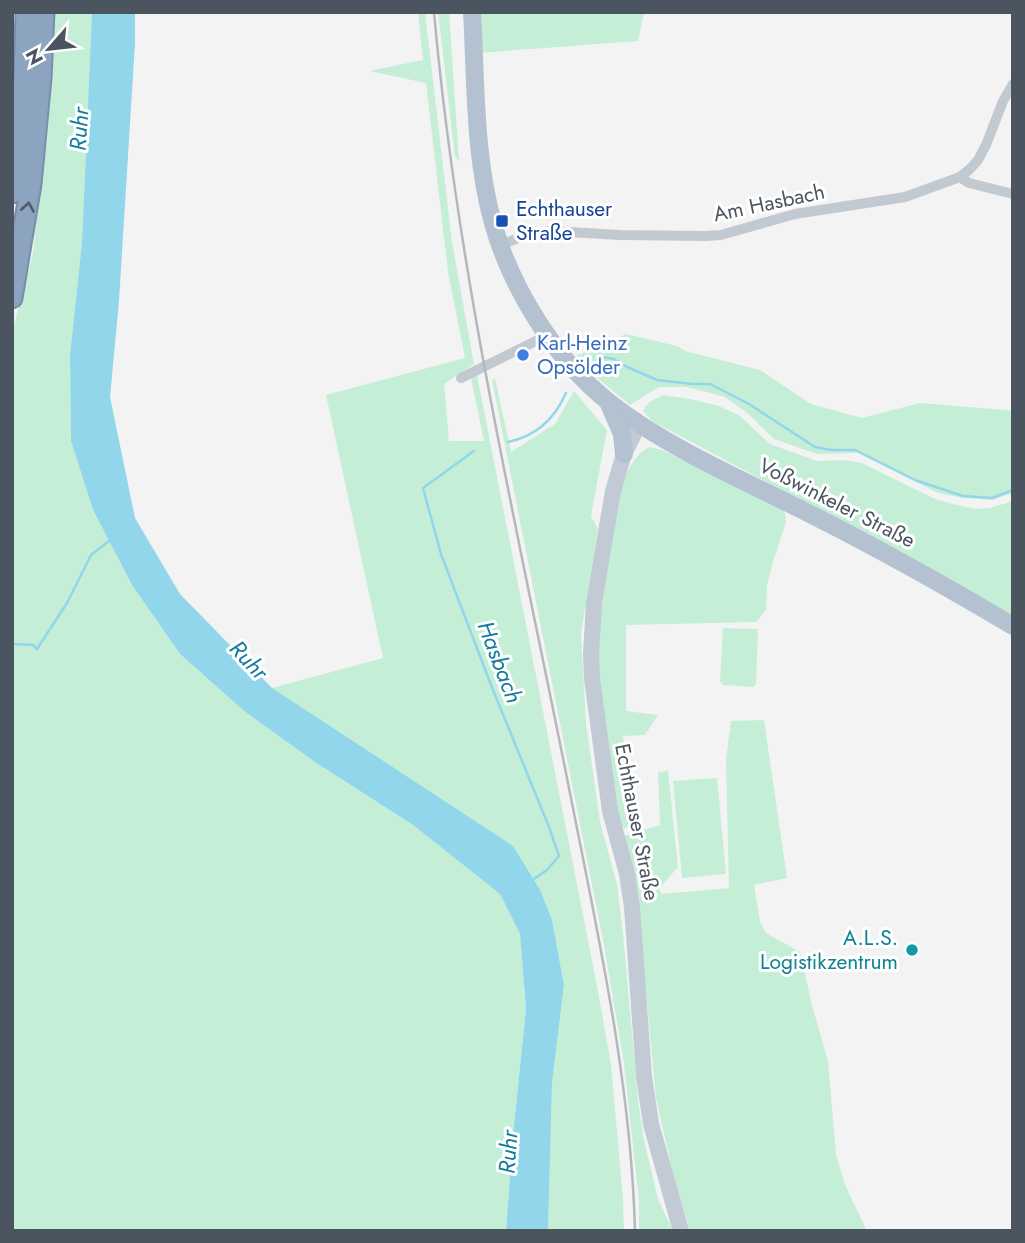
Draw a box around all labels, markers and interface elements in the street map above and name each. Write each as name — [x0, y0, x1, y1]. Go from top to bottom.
north arrow — [14, 14, 84, 84]
text: N — [19, 44, 50, 70]
water label: Ruhr — [61, 105, 98, 152]
street label: Am Hasbach — [710, 177, 828, 229]
place label: Echthauser Straße — [516, 194, 613, 248]
one-way arrow — [20, 201, 35, 212]
marker: Echthauser Straße — [494, 213, 510, 229]
place label: Karl-Heinz Opsölder — [537, 328, 628, 382]
marker: Karl-Heinz Opsölder — [515, 347, 531, 363]
street label: Voßwinkeler Straße — [754, 451, 920, 555]
water label: Hasbach — [469, 616, 531, 708]
water label: Ruhr — [222, 632, 277, 689]
street label: Echthauser Straße — [607, 741, 667, 903]
place label: A.L.S. Logistikzentrum — [760, 923, 898, 977]
marker: A.L.S. Logistikzentrum — [904, 942, 920, 958]
water label: Ruhr — [490, 1128, 527, 1175]

